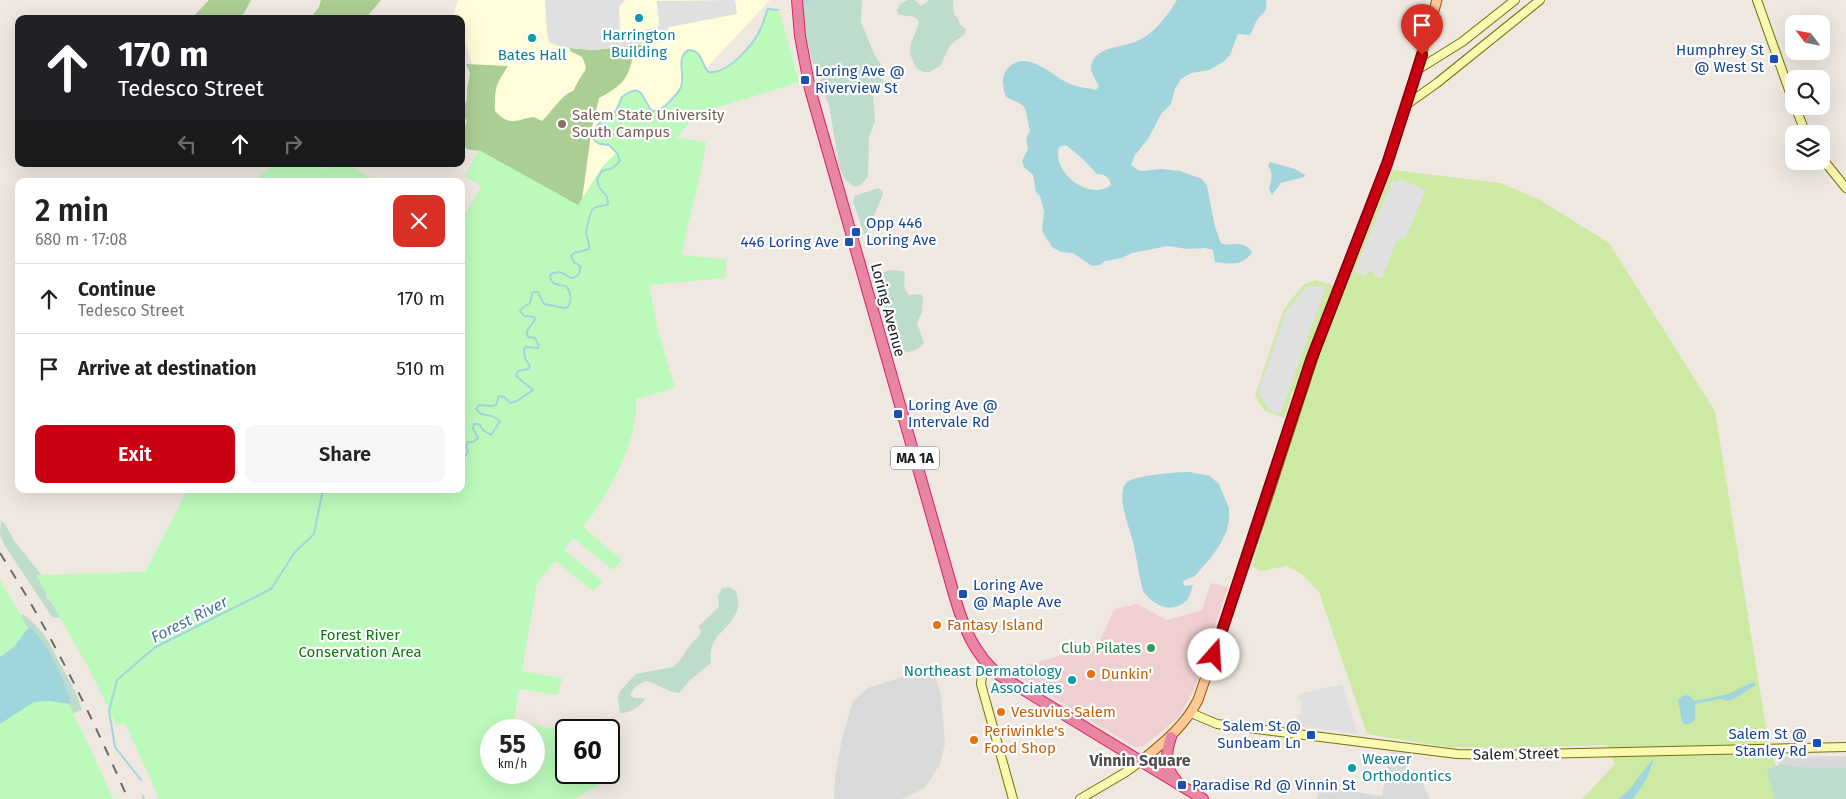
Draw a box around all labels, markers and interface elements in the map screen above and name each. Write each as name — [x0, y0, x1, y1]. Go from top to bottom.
pin — [1401, 4, 1443, 55]
icon: arrive — [1408, 11, 1436, 39]
marker: Harrington Building — [633, 12, 645, 24]
north arrow — [1785, 15, 1830, 60]
map controls — [1785, 15, 1830, 170]
place label: Harrington Building — [602, 26, 676, 61]
marker: Bates Hall — [526, 32, 538, 44]
text: 170 m — [118, 33, 209, 75]
icon: ahead — [35, 35, 100, 100]
place label: Humphrey St @ West St — [1676, 41, 1765, 76]
place label: Bates Hall — [498, 46, 567, 64]
marker: Humphrey St @ West St — [1768, 53, 1780, 65]
place label: Loring Ave @ Riverview St — [815, 62, 905, 97]
button: search — [1785, 70, 1830, 115]
marker: Loring Ave @ Riverview St — [799, 74, 811, 86]
text: Tedesco Street — [118, 75, 264, 102]
place label: Salem State University South Campus — [572, 106, 725, 141]
marker: Salem State University South Campus — [556, 118, 568, 130]
button: layers — [1785, 125, 1830, 170]
icon: left — [173, 130, 201, 158]
icon: ahead — [226, 130, 254, 158]
icon: right — [279, 130, 307, 158]
text: 2 min — [35, 193, 109, 229]
button: close — [393, 195, 445, 247]
place label: Opp 446 Loring Ave — [866, 214, 937, 249]
marker: Opp 446 Loring Ave — [850, 226, 862, 238]
text: 680 m · 17:08 — [35, 230, 127, 249]
place label: 446 Loring Ave — [741, 233, 839, 251]
marker: 446 Loring Ave — [843, 236, 855, 248]
street label: Loring Avenue — [867, 261, 909, 359]
text: Continue — [78, 278, 156, 301]
icon: ahead — [35, 285, 63, 313]
text: 170 m — [397, 287, 445, 310]
text: Tedesco Street — [78, 301, 184, 320]
icon: arrive — [35, 355, 63, 383]
text: Arrive at destination — [78, 357, 257, 380]
text: 510 m — [396, 357, 445, 380]
place label: Loring Ave @ Intervale Rd — [908, 396, 998, 431]
marker: Loring Ave @ Intervale Rd — [892, 408, 904, 420]
button: Exit — [35, 425, 235, 483]
button: Share — [245, 425, 445, 483]
road number: MA 1A — [891, 446, 939, 469]
place label: Loring Ave @ Maple Ave — [973, 576, 1062, 611]
marker: Loring Ave @ Maple Ave — [957, 588, 969, 600]
water label: Forest River — [148, 592, 232, 647]
place label: Fantasy Island — [947, 616, 1044, 634]
marker: Fantasy Island — [931, 619, 943, 631]
park label: Forest River Conservation Area — [298, 626, 422, 661]
position arrow — [1187, 628, 1239, 680]
place label: Club Pilates — [1061, 639, 1141, 657]
marker: Club Pilates — [1145, 642, 1157, 654]
place label: Northeast Dermatology Associates — [904, 662, 1063, 697]
place label: Dunkin' — [1101, 665, 1152, 683]
marker: Dunkin' — [1085, 668, 1097, 680]
marker: Northeast Dermatology Associates — [1066, 674, 1078, 686]
place label: Vesuvius Salem — [1011, 703, 1116, 721]
marker: Vesuvius Salem — [995, 706, 1007, 718]
place label: Salem St @ Sunbeam Ln — [1217, 717, 1301, 752]
speed limit sign: 60 — [555, 719, 620, 784]
place label: Periwinkle's Food Shop — [984, 722, 1064, 757]
place label: Salem St @ Stanley Rd — [1729, 725, 1807, 760]
marker: Salem St @ Sunbeam Ln — [1305, 729, 1317, 741]
text: 55 — [499, 730, 526, 760]
marker: Periwinkle's Food Shop — [968, 734, 980, 746]
marker: Salem St @ Stanley Rd — [1811, 737, 1823, 749]
street label: Salem Street — [1473, 744, 1560, 764]
place label: Weaver Orthodontics — [1362, 750, 1451, 785]
district label: Vinnin Square — [1088, 751, 1191, 770]
text: km/h — [498, 757, 527, 771]
marker: Weaver Orthodontics — [1346, 762, 1358, 774]
place label: Paradise Rd @ Vinnin St — [1192, 776, 1356, 794]
marker: Paradise Rd @ Vinnin St — [1176, 779, 1188, 791]

